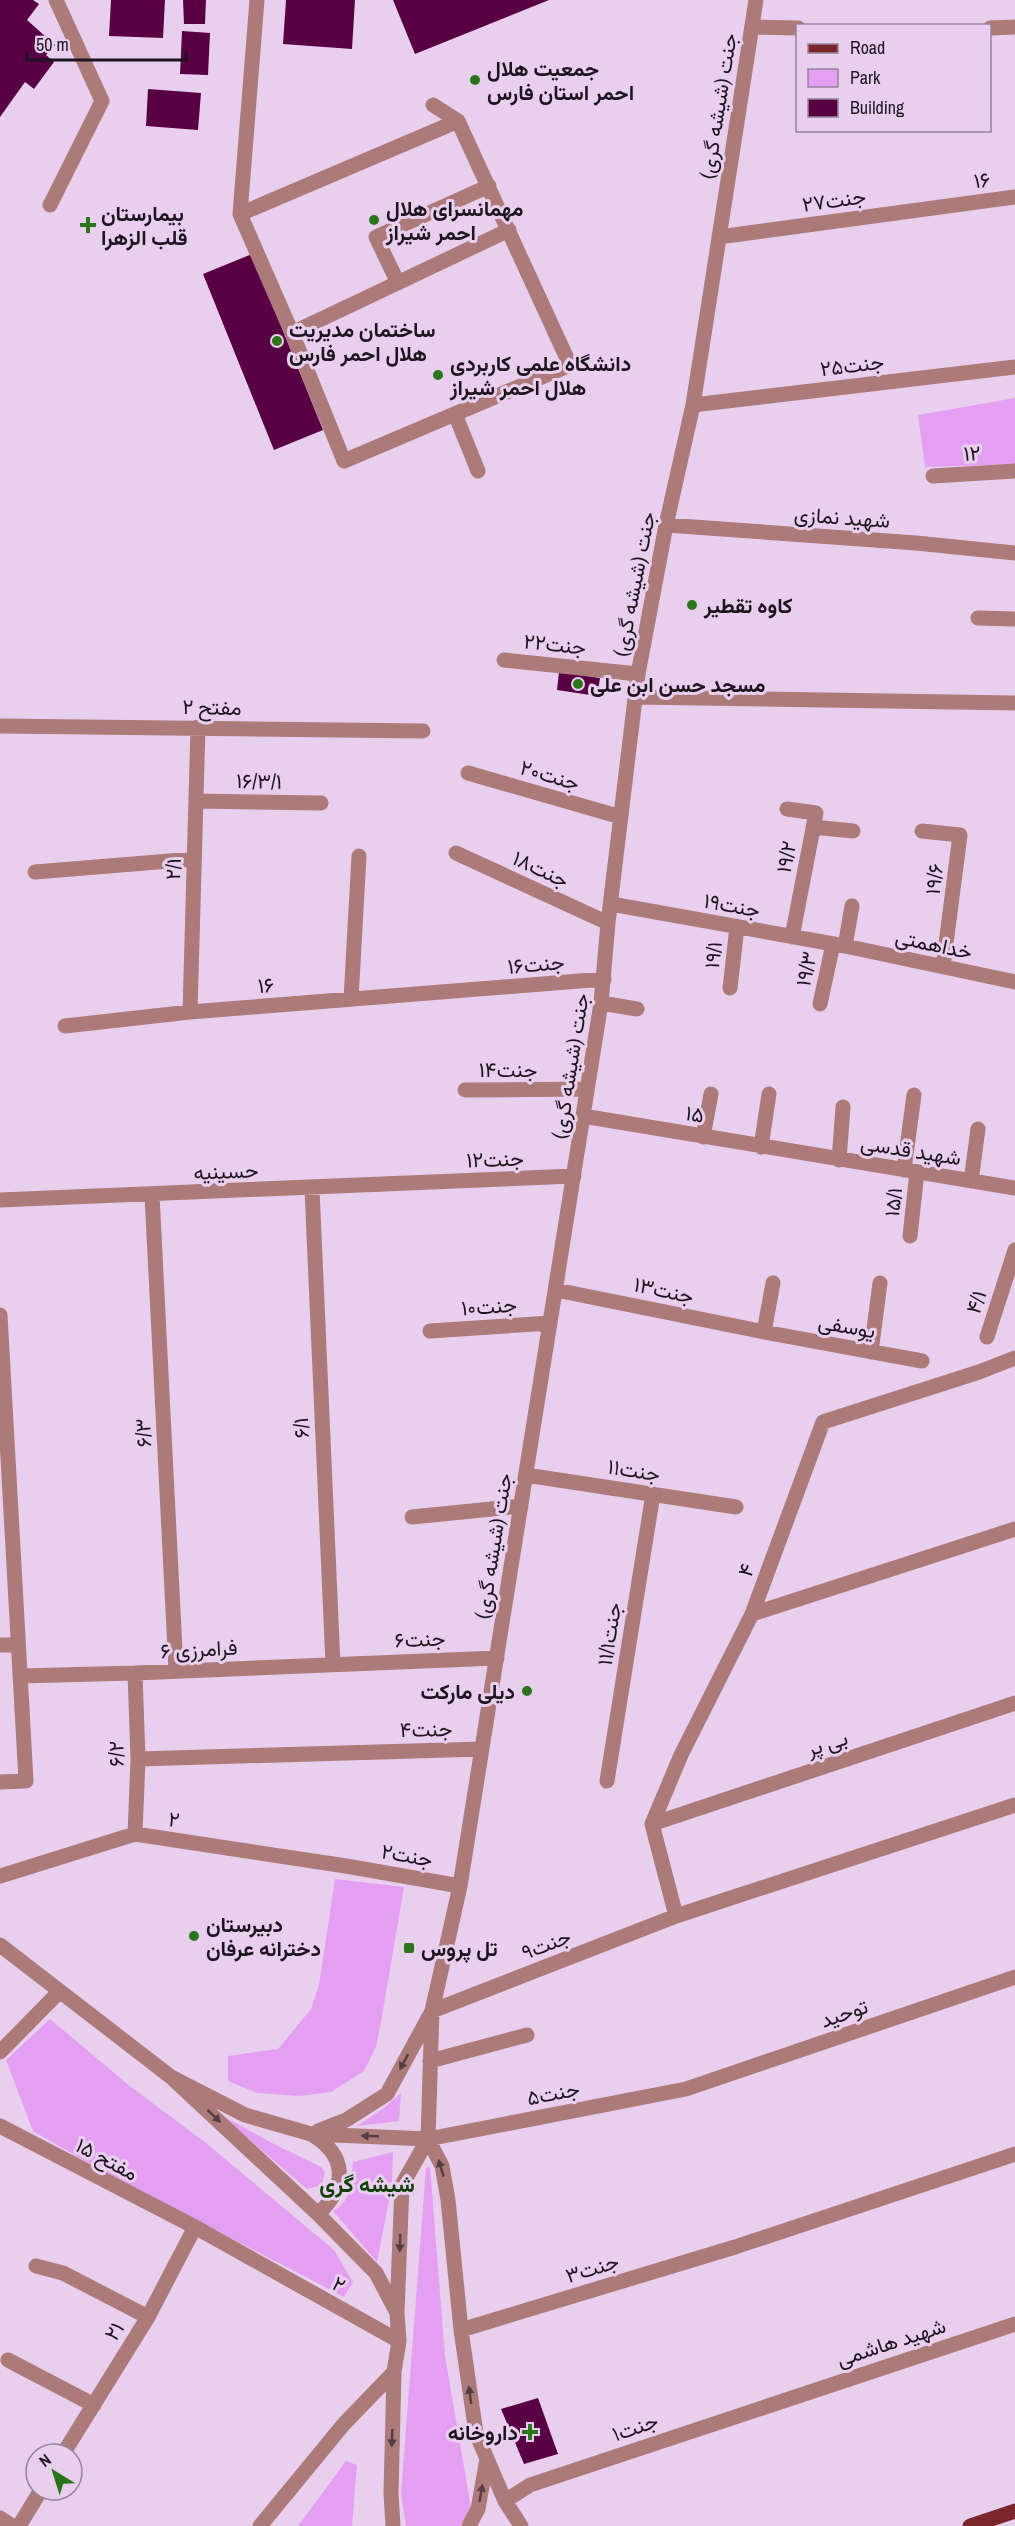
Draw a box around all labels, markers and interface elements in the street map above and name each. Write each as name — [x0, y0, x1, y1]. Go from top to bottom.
scale bar — [27, 24, 186, 62]
legend — [796, 24, 991, 132]
street label: جنت (شیشه گری) — [692, 31, 744, 181]
text: 50 m — [36, 32, 69, 57]
text: Road — [850, 35, 885, 60]
place label: جمعیت هلال احمر استان فارس — [487, 54, 634, 107]
text: Park — [850, 65, 881, 90]
marker: جمعیت هلال احمر استان فارس — [468, 73, 482, 87]
text: Building — [850, 95, 905, 120]
street label: ۱۶ — [972, 165, 992, 195]
street label: جنت۲۷ — [800, 181, 868, 219]
place label: مهمانسرای هلال احمر شیراز — [385, 194, 523, 247]
place label: بیمارستان قلب الزهرا — [101, 199, 188, 252]
marker: مهمانسرای هلال احمر شیراز — [367, 213, 381, 227]
marker: بیمارستان قلب الزهرا — [79, 216, 97, 234]
place label: ساختمان مدیریت هلال احمر فارس — [289, 315, 436, 368]
marker: ساختمان مدیریت هلال احمر فارس — [270, 334, 284, 348]
street label: جنت۲۵ — [818, 347, 886, 383]
place label: دانشگاه علمی کاربردی هلال احمر شیراز — [449, 349, 631, 402]
marker: دانشگاه علمی کاربردی هلال احمر شیراز — [431, 368, 445, 382]
street label: ۱۲ — [962, 438, 982, 468]
street label: شهید نمازی — [793, 499, 891, 535]
street label: جنت (شیشه گری) — [606, 509, 662, 659]
place label: کاوه تقطیر — [703, 591, 792, 620]
marker: کاوه تقطیر — [685, 598, 699, 612]
street label: جنت۲۲ — [522, 626, 588, 662]
place label: مسجد حسن ابن علی — [590, 670, 765, 699]
marker: مسجد حسن ابن علی — [571, 677, 585, 691]
street label: مفتح ۲ — [182, 692, 242, 722]
street label: جنت۲۰ — [517, 753, 583, 797]
street label: ۱۶/۳/۱ — [236, 766, 282, 796]
street label: ۱۹/۲ — [769, 839, 803, 875]
street label: جنت۱۸ — [508, 843, 574, 895]
street label: ۲/۱ — [158, 858, 188, 880]
street label: ۱۹/۶ — [918, 862, 950, 896]
street label: جنت۱۹ — [701, 886, 763, 924]
street label: خداهمتی — [893, 922, 975, 966]
street label: ۱۹/۱ — [697, 940, 729, 970]
street label: جنت۱۶ — [506, 947, 566, 981]
street label: ۱۹/۳ — [788, 949, 824, 989]
street label: ۱۶ — [257, 970, 275, 1000]
street label: جنت (شیشه گری) — [544, 991, 596, 1141]
street label: جنت۱۴ — [479, 1055, 537, 1084]
street label: ۱۵ — [683, 1098, 707, 1130]
street label: شهید قدسی — [859, 1128, 963, 1172]
street label: جنت۱۲ — [466, 1144, 524, 1174]
street label: حسینیه — [193, 1155, 259, 1187]
street label: ۱۵/۱ — [877, 1186, 909, 1218]
street label: جنت۱۳ — [631, 1270, 697, 1310]
street label: ۴/۱ — [959, 1286, 993, 1318]
street label: جنت۱۰ — [460, 1290, 518, 1322]
street label: یوسفی — [816, 1307, 878, 1345]
street label: ۶/۱ — [286, 1417, 316, 1439]
street label: ۶/۳ — [128, 1418, 158, 1448]
street label: جنت۱۱ — [606, 1452, 662, 1488]
street label: جنت (شیشه گری) — [467, 1471, 519, 1621]
street label: ۴ — [730, 1559, 762, 1581]
street label: جنت۱۱/۱ — [590, 1600, 628, 1668]
street label: جنت۶ — [394, 1624, 446, 1654]
street label: فرامرزی ۶ — [160, 1633, 238, 1665]
place label: دیلی مارکت — [420, 1677, 515, 1706]
marker: دیلی مارکت — [520, 1684, 534, 1698]
street label: جنت۴ — [399, 1714, 453, 1744]
street label: بی پر — [802, 1723, 851, 1764]
street label: ۶/۲ — [101, 1741, 131, 1767]
street label: ۲ — [167, 1804, 181, 1834]
street label: جنت۲ — [379, 1836, 435, 1874]
place label: دبیرستان دخترانه عرفان — [206, 1910, 321, 1963]
street label: جنت۹ — [517, 1921, 575, 1967]
marker: دبیرستان دخترانه عرفان — [187, 1929, 201, 1943]
place label: تل پروس — [421, 1934, 498, 1963]
marker: تل پروس — [402, 1941, 416, 1955]
street label: توحید — [816, 1991, 872, 2035]
one-way arrow — [399, 2054, 409, 2071]
street label: جنت۵ — [524, 2074, 582, 2112]
one-way arrow — [207, 2109, 221, 2123]
street label: مفتح ۱۵ — [71, 2130, 143, 2188]
one-way arrow — [360, 2132, 379, 2141]
one-way arrow — [436, 2159, 445, 2177]
district label: شیشه گری — [319, 2169, 415, 2199]
one-way arrow — [395, 2234, 404, 2253]
street label: جنت۳ — [562, 2246, 622, 2290]
street label: ۲ — [327, 2269, 351, 2299]
street label: شهید هاشمی — [833, 2311, 949, 2373]
street label: ۲۱ — [97, 2316, 131, 2346]
one-way arrow — [466, 2385, 475, 2404]
street label: جنت۱ — [608, 2406, 662, 2448]
place label: داروخانه — [448, 2418, 518, 2447]
marker: داروخانه — [523, 2425, 537, 2439]
one-way arrow — [388, 2428, 397, 2447]
north arrow — [24, 2442, 84, 2502]
text: N — [34, 2449, 55, 2472]
one-way arrow — [477, 2484, 486, 2503]

